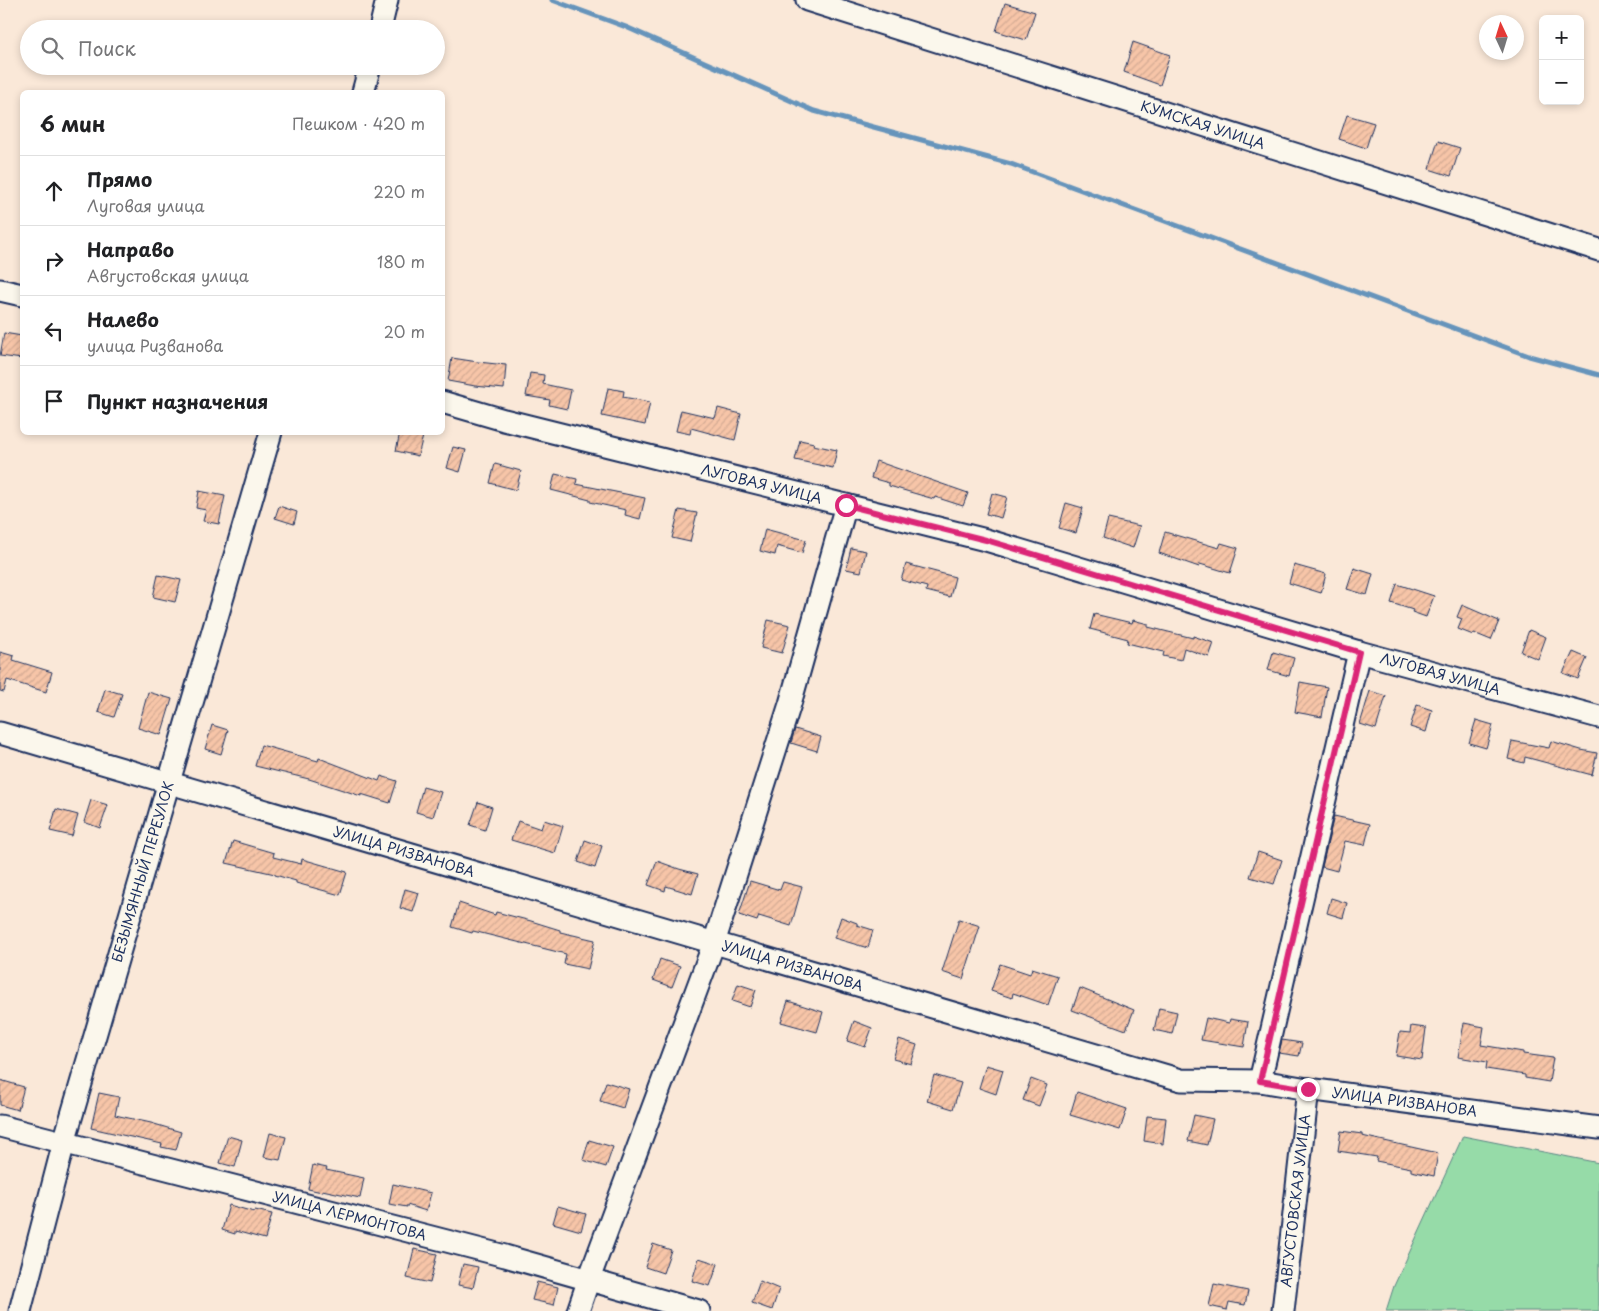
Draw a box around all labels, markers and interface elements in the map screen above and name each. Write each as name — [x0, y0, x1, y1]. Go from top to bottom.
north arrow — [1479, 15, 1524, 60]
map controls — [1539, 15, 1584, 105]
button: + — [1539, 15, 1584, 60]
search box — [20, 20, 445, 75]
icon: search — [38, 34, 66, 62]
text: Поиск — [78, 34, 136, 62]
button: − — [1539, 60, 1584, 105]
street label: КУМСКАЯ УЛИЦА — [1138, 95, 1268, 154]
text: 6 мин — [40, 107, 106, 139]
text: Пешком · 420 m — [292, 111, 425, 135]
text: Прямо — [87, 165, 152, 193]
icon: ahead — [40, 177, 68, 205]
text: 220 m — [374, 179, 425, 203]
text: Луговая улица — [87, 193, 205, 217]
text: Направо — [87, 235, 174, 263]
icon: right — [40, 247, 68, 275]
text: 180 m — [377, 249, 425, 273]
text: Августовская улица — [87, 263, 249, 287]
text: Налево — [87, 305, 159, 333]
icon: left — [40, 317, 68, 345]
text: 20 m — [384, 319, 425, 343]
text: улица Ризванова — [87, 333, 223, 357]
icon: arrive — [40, 387, 68, 415]
text: Пункт назначения — [87, 387, 268, 415]
street label: ЛУГОВАЯ УЛИЦА — [699, 459, 825, 509]
route start — [835, 494, 858, 517]
street label: ЛУГОВАЯ УЛИЦА — [1378, 647, 1503, 700]
street label: БЕЗЫМЯННЫЙ ПЕРЕУЛОК — [106, 779, 179, 965]
street label: УЛИЦА РИЗВАНОВА — [331, 821, 477, 882]
street label: УЛИЦА РИЗВАНОВА — [720, 935, 866, 996]
route end — [1297, 1078, 1320, 1101]
street label: УЛИЦА РИЗВАНОВА — [1331, 1081, 1478, 1122]
street label: АВГУСТОВСКАЯ УЛИЦА — [1275, 1113, 1315, 1288]
street label: УЛИЦА ЛЕРМОНТОВА — [271, 1186, 429, 1245]

